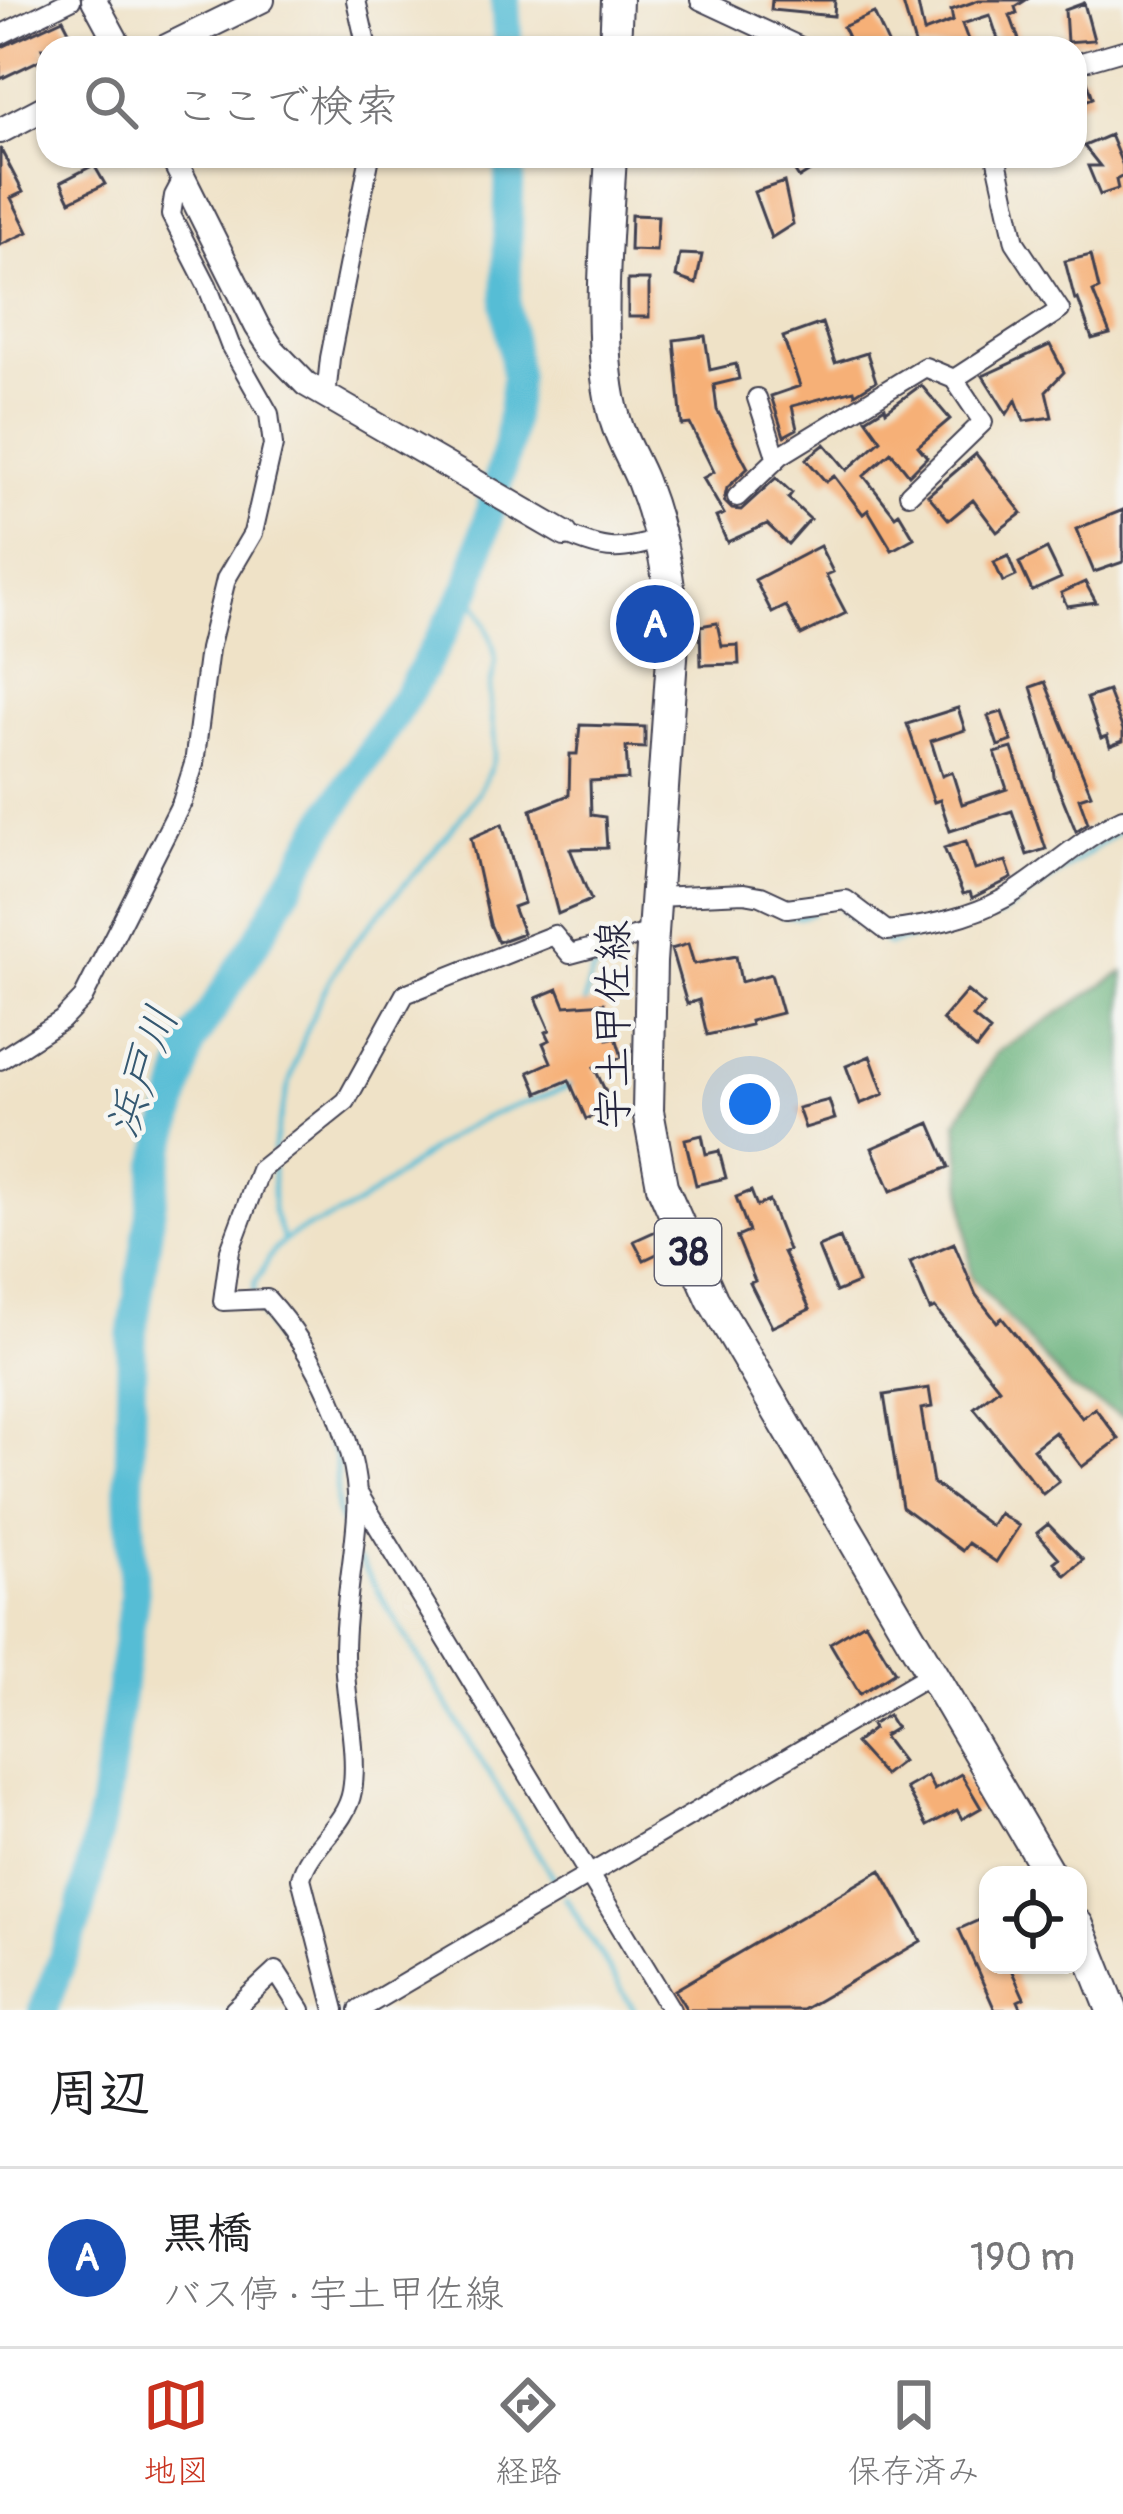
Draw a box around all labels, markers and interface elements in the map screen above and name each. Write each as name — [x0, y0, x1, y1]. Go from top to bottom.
search box — [36, 36, 1087, 168]
icon: search — [78, 69, 144, 135]
text: ここで検索 — [174, 79, 399, 135]
pin: A — [616, 579, 694, 669]
street label: 宇土甲佐線 — [588, 920, 640, 1130]
water label: 浜戸川 — [95, 999, 191, 1145]
your location — [720, 1074, 780, 1134]
road number: 38 — [655, 1219, 721, 1285]
map controls — [979, 1866, 1087, 1974]
button: locate — [979, 1866, 1087, 1974]
text: 周辺 — [48, 2062, 150, 2126]
text: 黒橋 — [162, 2206, 252, 2262]
text: A — [74, 2233, 100, 2282]
text: 190 m — [970, 2233, 1075, 2282]
text: バス停 · 宇土甲佐線 — [162, 2270, 504, 2319]
tab: 地図 — [143, 2372, 209, 2492]
tab: 経路 — [495, 2372, 561, 2492]
tab: 保存済み — [848, 2372, 980, 2492]

